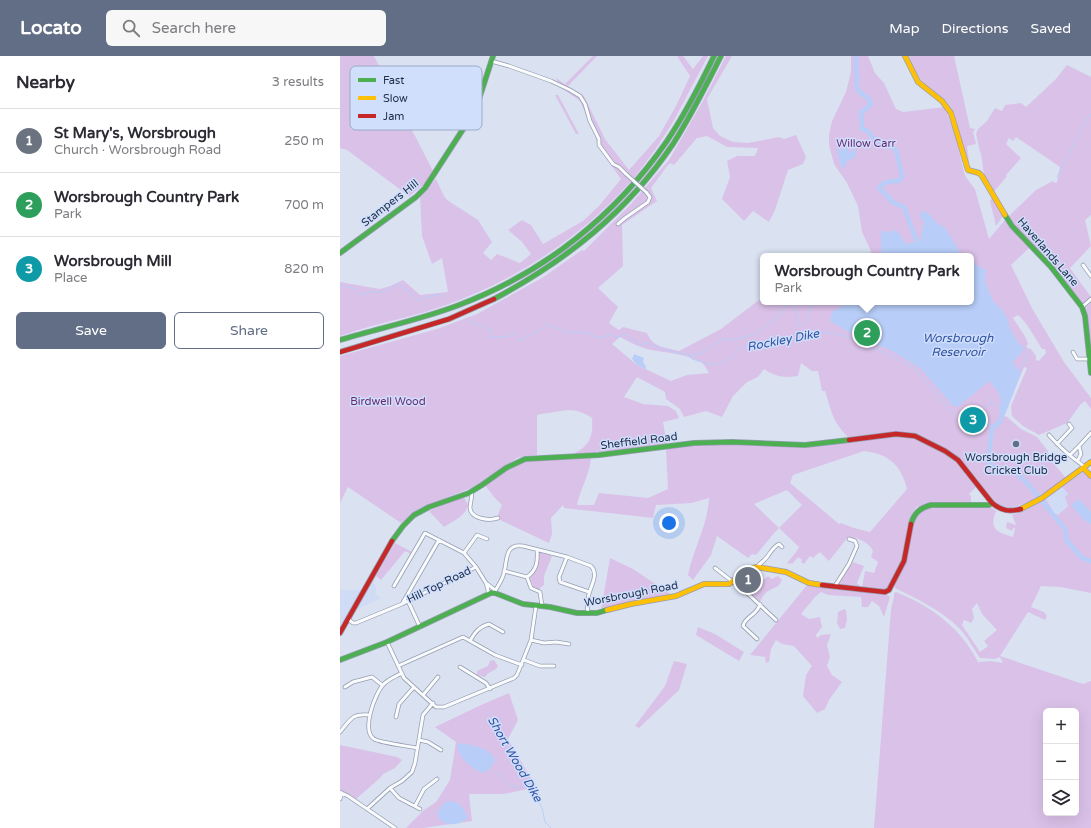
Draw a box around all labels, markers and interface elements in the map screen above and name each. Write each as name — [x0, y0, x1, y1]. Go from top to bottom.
search box — [106, 10, 386, 46]
text: Locato — [20, 17, 82, 39]
icon: search — [120, 17, 142, 39]
text: Search here — [152, 19, 236, 37]
text: Map — [889, 20, 920, 37]
text: Directions — [942, 20, 1009, 37]
text: Saved — [1031, 20, 1071, 37]
legend — [350, 66, 482, 130]
text: Nearby — [16, 72, 75, 93]
text: 3 results — [272, 74, 324, 90]
text: Fast — [383, 74, 404, 87]
text: Slow — [383, 92, 408, 105]
text: Jam — [383, 110, 404, 123]
text: St Mary's, Worsbrough — [54, 124, 216, 142]
text: 1 — [25, 133, 33, 149]
text: 250 m — [284, 133, 324, 149]
park label: Willow Carr — [836, 137, 897, 150]
text: Church · Worsbrough Road — [54, 142, 221, 158]
street label: Stampers Hill — [359, 177, 421, 229]
text: Worsbrough Country Park — [54, 188, 239, 206]
text: 2 — [25, 197, 33, 213]
text: 700 m — [284, 197, 324, 213]
text: Park — [54, 206, 82, 222]
street label: Haverlands Lane — [1015, 215, 1081, 289]
text: Worsbrough Mill — [54, 252, 172, 270]
popup — [760, 253, 974, 305]
text: 3 — [25, 261, 33, 277]
text: 820 m — [284, 261, 324, 277]
text: Worsbrough Country Park — [774, 262, 960, 280]
text: Place — [54, 270, 87, 286]
text: Park — [774, 280, 802, 296]
button: Save — [16, 312, 166, 349]
button: Share — [174, 312, 324, 349]
pin: 2 — [854, 318, 880, 348]
water label: Rockley Dike — [746, 326, 821, 354]
water label: Worsbrough Reservoir — [923, 331, 994, 359]
park label: Birdwell Wood — [350, 395, 426, 408]
pin: 3 — [960, 405, 986, 435]
street label: Sheffield Road — [600, 430, 678, 452]
marker: Worsbrough Bridge Cricket Club — [1011, 439, 1021, 449]
place label: Worsbrough Bridge Cricket Club — [965, 451, 1067, 477]
your location — [659, 513, 679, 533]
street label: Hill Top Road — [405, 564, 473, 606]
pin: 1 — [735, 565, 761, 595]
street label: Worsbrough Road — [583, 579, 679, 609]
map controls — [1043, 708, 1079, 816]
button: + — [1043, 708, 1079, 744]
water label: Short Wood Dike — [485, 714, 546, 805]
button: − — [1043, 744, 1079, 780]
button: layers — [1043, 780, 1079, 816]

